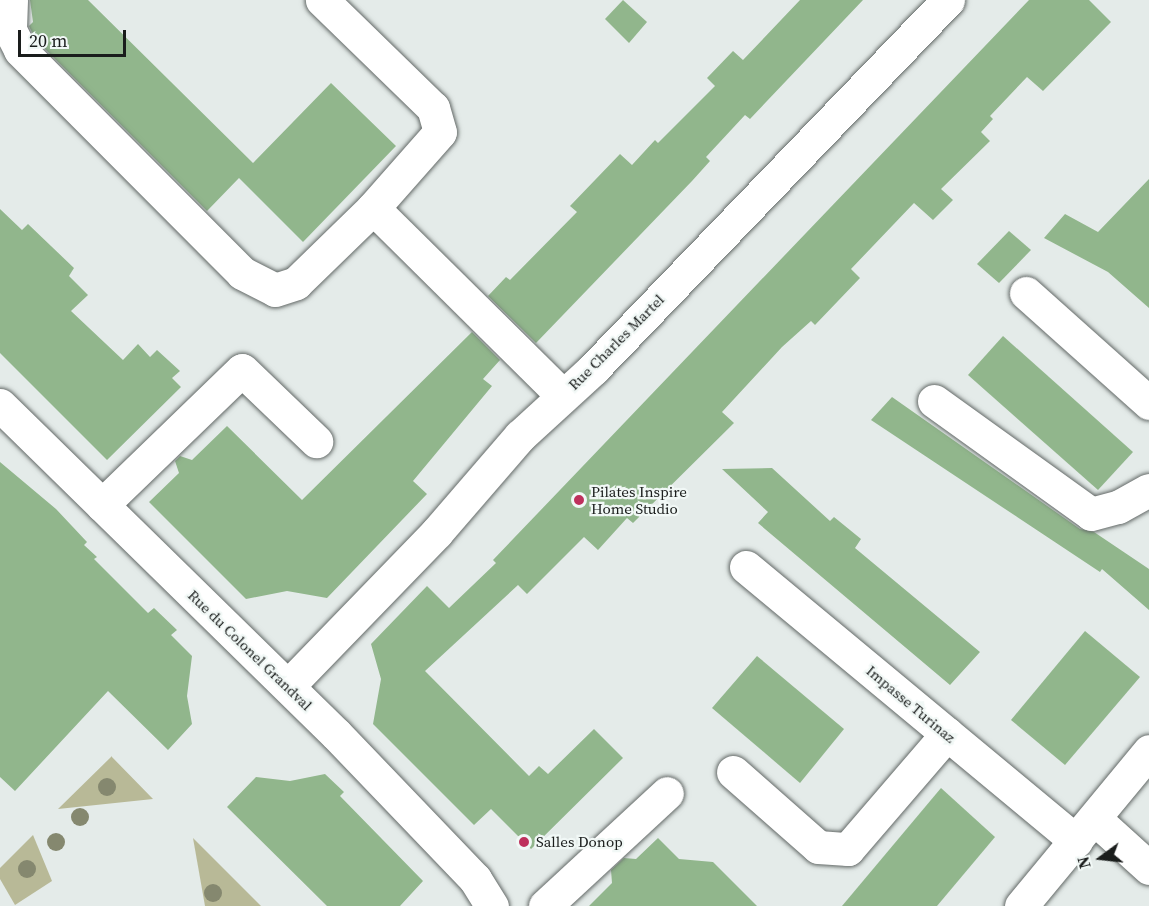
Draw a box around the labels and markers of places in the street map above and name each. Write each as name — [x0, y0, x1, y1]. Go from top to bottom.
place label: Pilates Inspire Home Studio — [591, 482, 687, 517]
marker: Pilates Inspire Home Studio — [572, 493, 586, 507]
place label: Salles Donop — [536, 833, 623, 851]
marker: Salles Donop — [517, 835, 531, 849]

